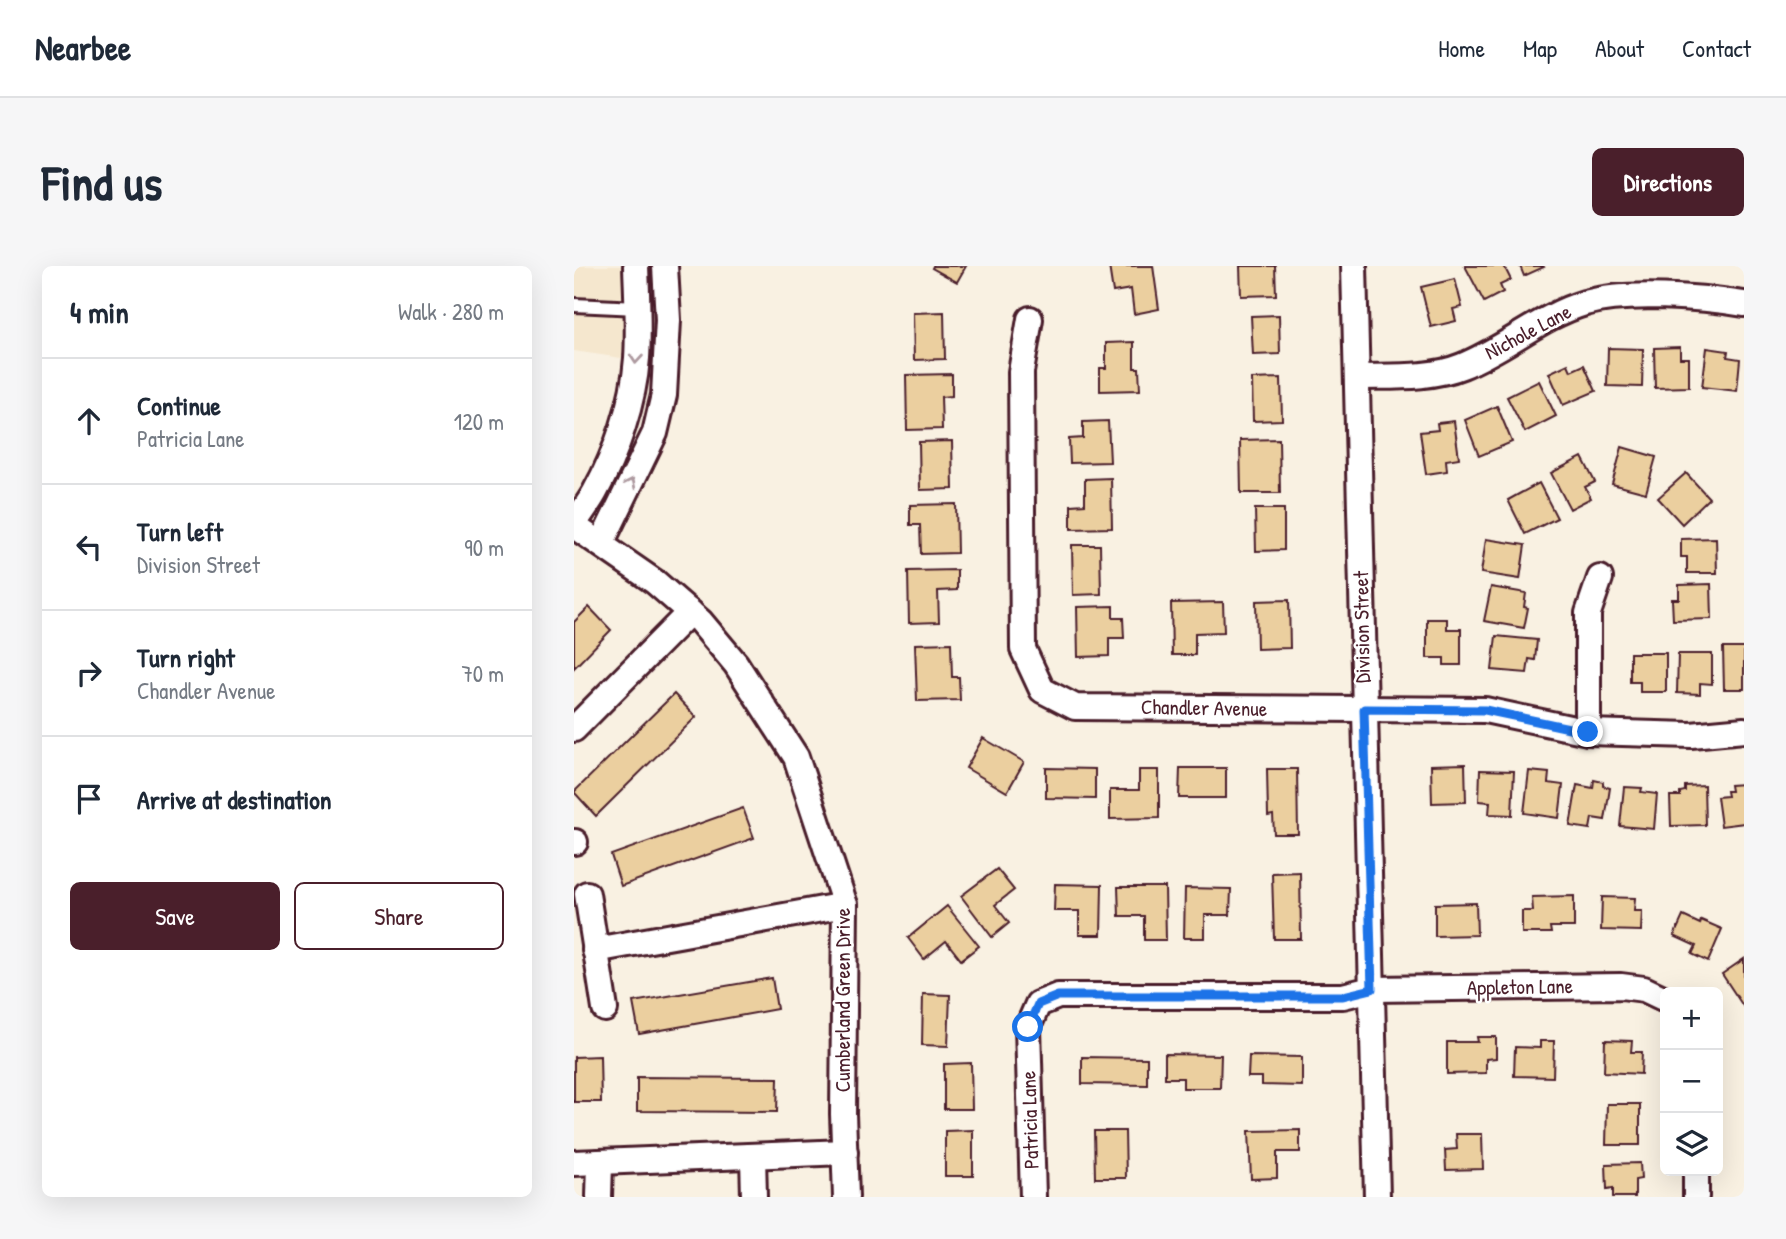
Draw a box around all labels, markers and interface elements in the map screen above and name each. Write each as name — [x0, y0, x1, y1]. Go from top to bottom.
text: Nearbee — [35, 26, 131, 70]
text: Home — [1438, 32, 1485, 64]
text: Map — [1523, 32, 1557, 64]
text: About — [1595, 32, 1644, 64]
text: Contact — [1682, 32, 1751, 64]
button: Directions — [1592, 148, 1744, 216]
text: Find us — [42, 149, 162, 215]
text: 4 min — [70, 292, 129, 332]
text: Walk · 280 m — [398, 296, 504, 327]
street label: Nichole Lane — [1479, 297, 1576, 366]
one-way arrow — [629, 353, 644, 364]
text: Continue — [137, 388, 221, 423]
icon: ahead — [70, 402, 108, 440]
text: 120 m — [454, 406, 504, 437]
text: Patricia Lane — [137, 423, 245, 454]
one-way arrow — [623, 478, 637, 490]
text: Turn left — [137, 514, 223, 549]
icon: left — [70, 528, 108, 566]
text: 90 m — [464, 532, 504, 563]
text: Division Street — [137, 549, 260, 580]
street label: Division Street — [1346, 570, 1377, 683]
text: Turn right — [137, 640, 235, 675]
icon: right — [70, 654, 108, 692]
text: 70 m — [461, 658, 504, 689]
text: Chandler Avenue — [137, 675, 275, 706]
street label: Chandler Avenue — [1141, 692, 1267, 723]
route end — [1572, 716, 1603, 747]
icon: arrive — [70, 780, 108, 818]
text: Arrive at destination — [137, 782, 332, 817]
button: Save — [70, 882, 280, 950]
button: Share — [294, 882, 504, 950]
street label: Cumberland Green Drive — [828, 908, 857, 1092]
street label: Appleton Lane — [1467, 971, 1573, 1002]
map controls — [1660, 987, 1723, 1176]
button: + — [1660, 987, 1723, 1050]
route start — [1012, 1011, 1043, 1042]
button: − — [1660, 1050, 1723, 1113]
street label: Patricia Lane — [1013, 1070, 1046, 1170]
button: layers — [1660, 1113, 1723, 1176]

